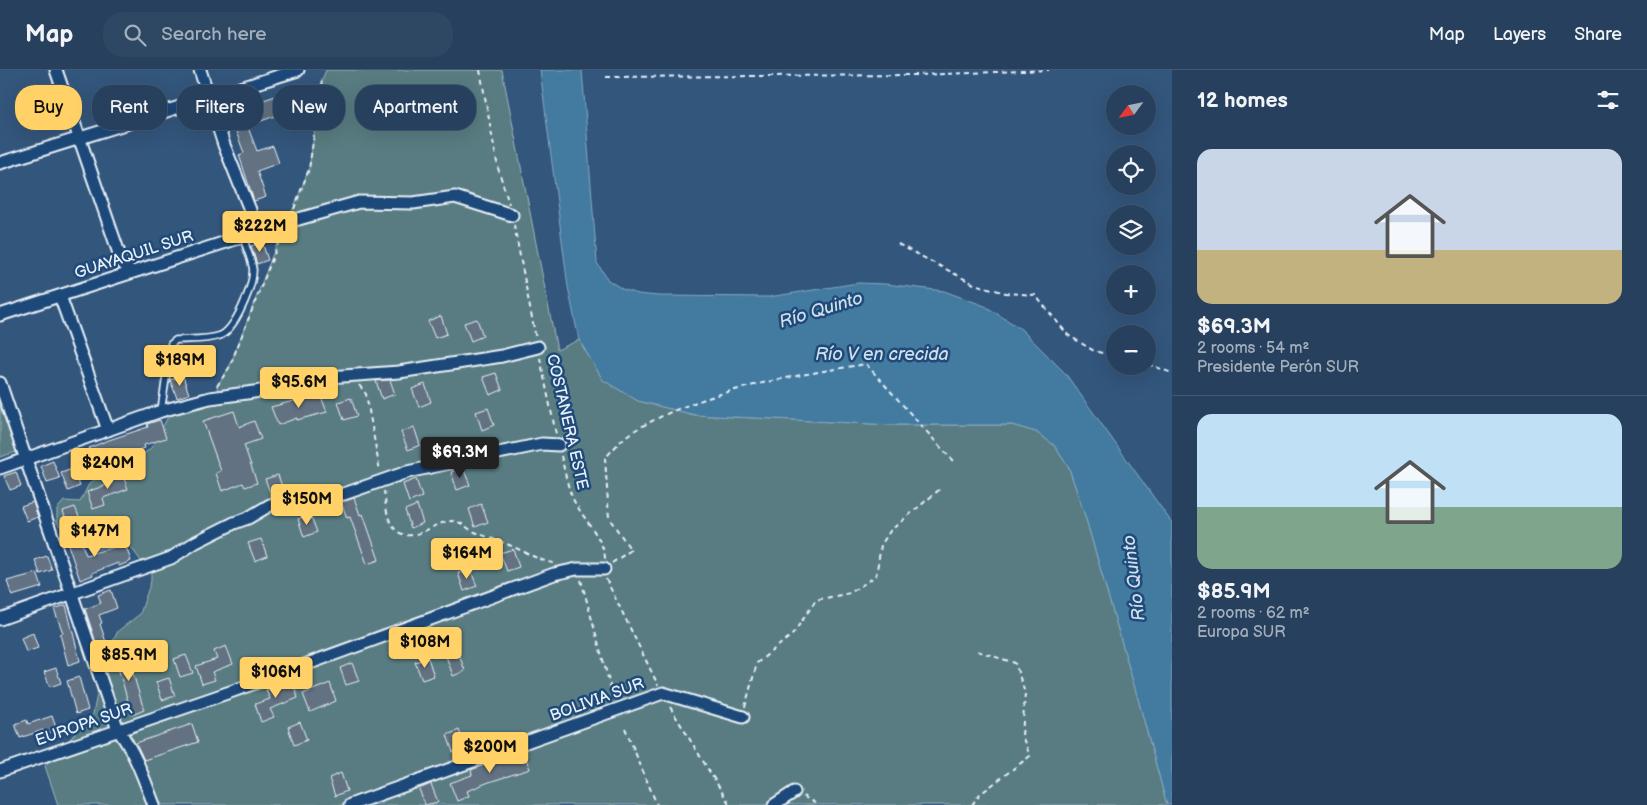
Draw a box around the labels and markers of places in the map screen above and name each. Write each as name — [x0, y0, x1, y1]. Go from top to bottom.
pin: $222M — [225, 210, 295, 253]
pin: $189M — [145, 344, 215, 387]
pin: $95.6M — [258, 366, 340, 409]
pin: $69.3M — [419, 436, 501, 479]
pin: $240M — [73, 448, 143, 490]
pin: $150M — [272, 484, 342, 526]
pin: $147M — [60, 516, 130, 558]
pin: $164M — [432, 538, 502, 580]
pin: $108M — [390, 626, 460, 669]
pin: $85.9M — [88, 640, 170, 682]
pin: $106M — [241, 656, 311, 699]
pin: $200M — [455, 732, 525, 774]

